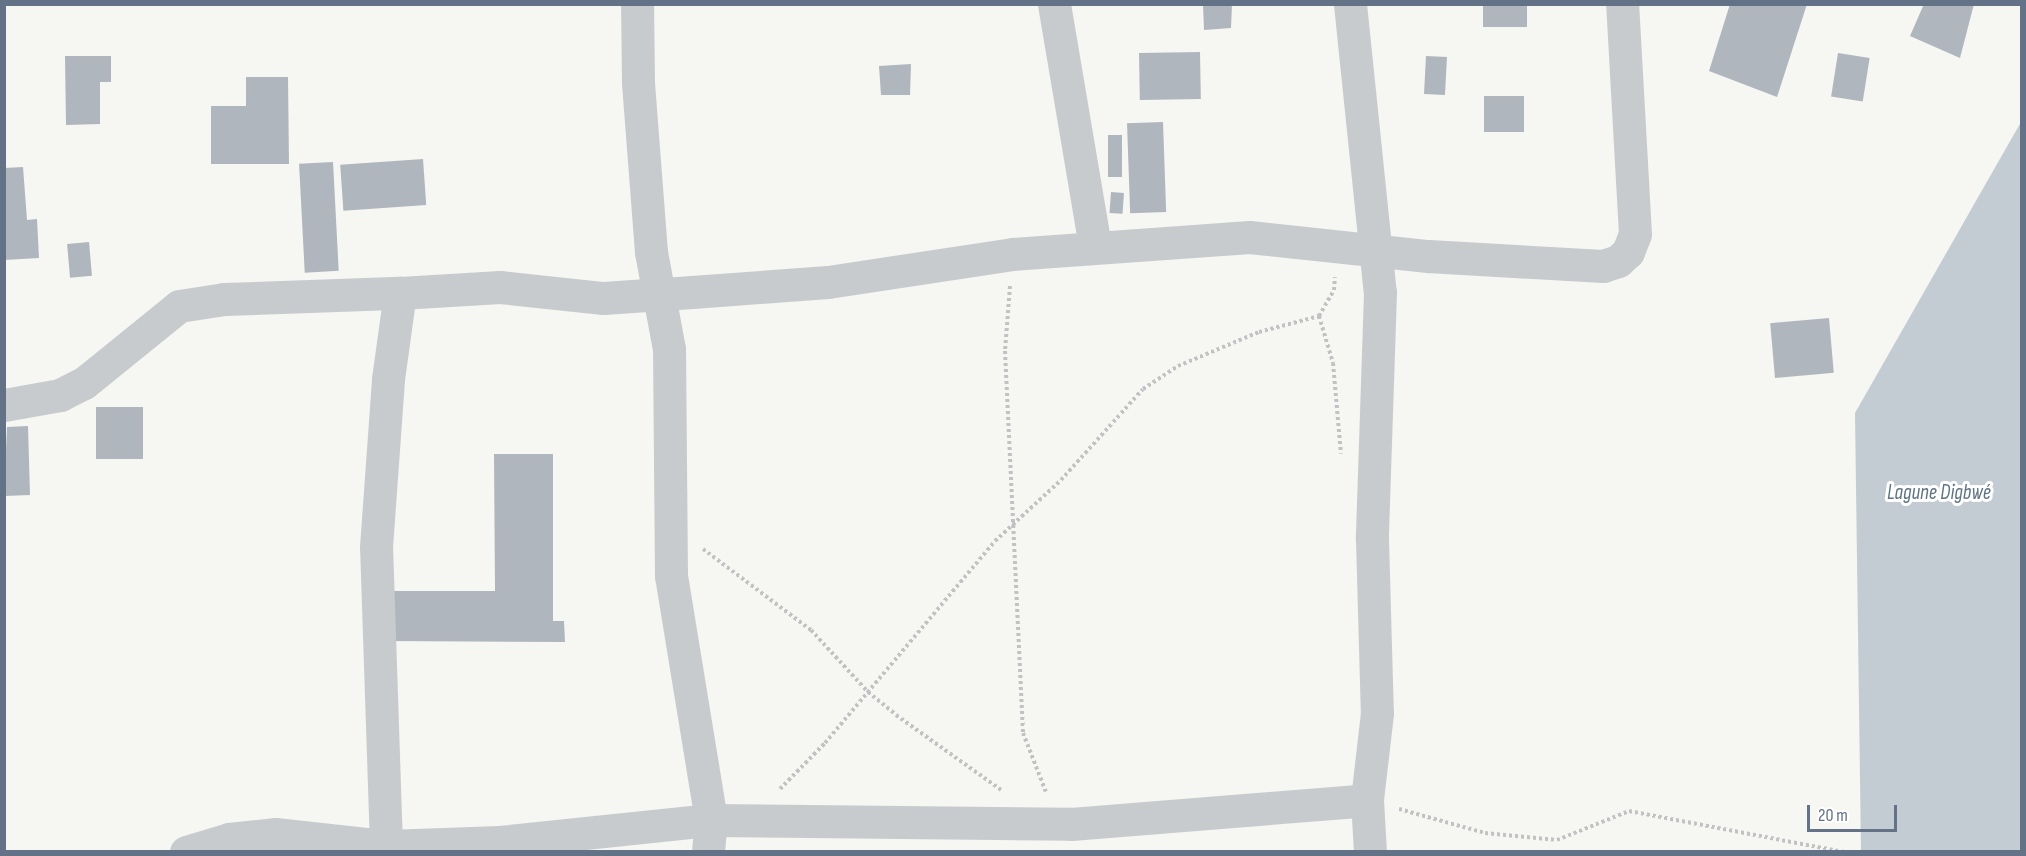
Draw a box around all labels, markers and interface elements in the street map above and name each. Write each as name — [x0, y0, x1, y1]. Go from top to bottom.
water label: Lagune Digbwé — [1887, 480, 1991, 506]
scale bar — [1810, 793, 1900, 831]
text: 20 m — [1818, 805, 1848, 826]

